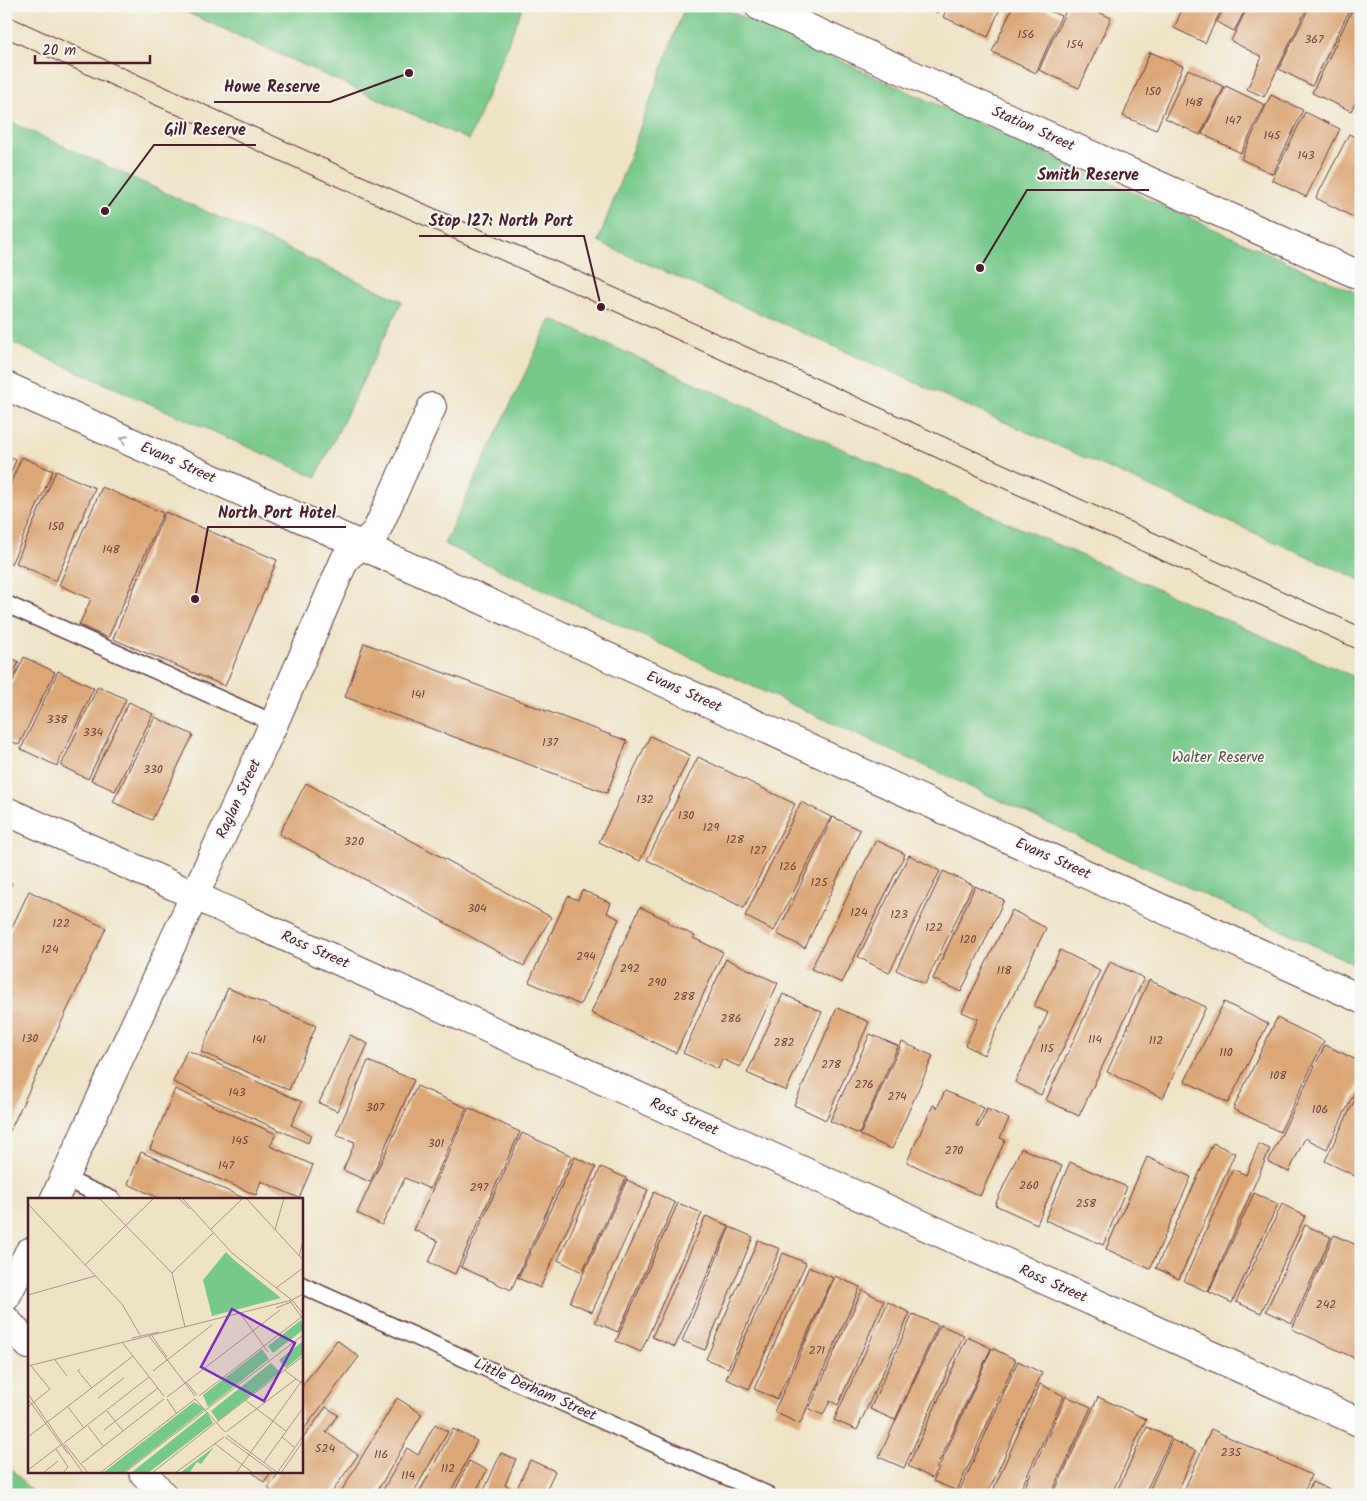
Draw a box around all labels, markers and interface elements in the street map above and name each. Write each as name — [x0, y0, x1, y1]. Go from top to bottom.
house number: 156 — [1018, 25, 1034, 44]
house number: 367 — [1304, 30, 1324, 49]
scale bar — [35, 32, 150, 64]
house number: 154 — [1067, 35, 1084, 54]
text: 20 m — [42, 39, 76, 63]
callout: Howe Reserve — [214, 71, 330, 102]
text: Howe Reserve — [224, 75, 320, 100]
house number: 150 — [1145, 82, 1161, 101]
house number: 148 — [1185, 93, 1204, 112]
street label: Station Street — [987, 100, 1079, 158]
house number: 147 — [1225, 111, 1241, 130]
callout: Gill Reserve — [154, 114, 256, 145]
text: Gill Reserve — [164, 118, 246, 143]
house number: 145 — [1264, 126, 1282, 145]
house number: 143 — [1297, 146, 1315, 165]
callout: Smith Reserve — [1027, 159, 1149, 190]
text: Smith Reserve — [1037, 163, 1139, 188]
callout: Stop 127: North Port — [419, 205, 584, 236]
text: Stop 127: North Port — [429, 209, 574, 234]
one-way arrow — [120, 435, 129, 446]
street label: Evans Street — [136, 436, 220, 490]
callout: North Port Hotel — [208, 496, 346, 527]
text: North Port Hotel — [218, 501, 337, 526]
house number: 150 — [48, 517, 64, 536]
house number: 148 — [102, 540, 121, 559]
street label: Evans Street — [642, 665, 726, 719]
house number: 141 — [411, 685, 425, 704]
house number: 338 — [47, 710, 68, 729]
house number: 334 — [83, 723, 104, 742]
house number: 137 — [542, 733, 559, 752]
park label: Walter Reserve — [1172, 746, 1265, 770]
street label: Raglan Street — [210, 755, 268, 843]
house number: 330 — [143, 760, 163, 779]
house number: 132 — [636, 790, 654, 809]
house number: 130 — [678, 806, 694, 825]
house number: 129 — [703, 818, 719, 837]
house number: 128 — [726, 830, 745, 849]
house number: 320 — [344, 832, 364, 851]
street label: Evans Street — [1011, 832, 1095, 886]
house number: 127 — [750, 841, 767, 860]
house number: 126 — [779, 857, 797, 876]
house number: 125 — [810, 873, 829, 892]
house number: 304 — [467, 899, 487, 918]
house number: 124 — [850, 903, 868, 922]
house number: 123 — [890, 905, 908, 924]
house number: 122 — [52, 914, 70, 933]
house number: 122 — [925, 918, 943, 937]
street label: Ross Street — [277, 924, 353, 976]
house number: 120 — [960, 930, 976, 949]
house number: 124 — [41, 940, 59, 959]
house number: 294 — [576, 947, 596, 966]
house number: 292 — [620, 959, 640, 978]
house number: 118 — [997, 961, 1012, 980]
house number: 290 — [648, 973, 666, 992]
house number: 288 — [673, 987, 695, 1006]
house number: 286 — [721, 1009, 741, 1028]
house number: 130 — [22, 1029, 38, 1048]
house number: 141 — [252, 1030, 266, 1049]
house number: 114 — [1088, 1030, 1102, 1049]
house number: 112 — [1149, 1031, 1163, 1050]
house number: 282 — [773, 1033, 795, 1052]
house number: 115 — [1040, 1039, 1056, 1058]
house number: 110 — [1219, 1043, 1233, 1062]
house number: 278 — [821, 1055, 842, 1074]
house number: 108 — [1270, 1066, 1287, 1085]
house number: 276 — [854, 1075, 874, 1094]
house number: 143 — [228, 1083, 246, 1102]
house number: 274 — [887, 1087, 907, 1106]
street label: Ross Street — [646, 1091, 722, 1143]
house number: 307 — [366, 1098, 385, 1117]
house number: 106 — [1312, 1100, 1328, 1119]
house number: 145 — [232, 1131, 250, 1150]
house number: 301 — [428, 1134, 445, 1153]
house number: 270 — [945, 1141, 963, 1160]
house number: 147 — [218, 1156, 234, 1175]
house number: 260 — [1019, 1176, 1039, 1195]
house number: 297 — [470, 1178, 489, 1197]
house number: 258 — [1076, 1194, 1097, 1213]
inset map — [28, 1198, 302, 1474]
street label: Ross Street — [1015, 1258, 1091, 1310]
house number: 242 — [1316, 1295, 1336, 1314]
house number: 271 — [809, 1341, 825, 1360]
street label: Little Derham Street — [470, 1352, 600, 1428]
house number: 524 — [315, 1439, 335, 1458]
house number: 235 — [1221, 1443, 1243, 1462]
house number: 116 — [374, 1445, 388, 1464]
house number: 112 — [441, 1459, 455, 1478]
house number: 114 — [401, 1466, 415, 1485]

